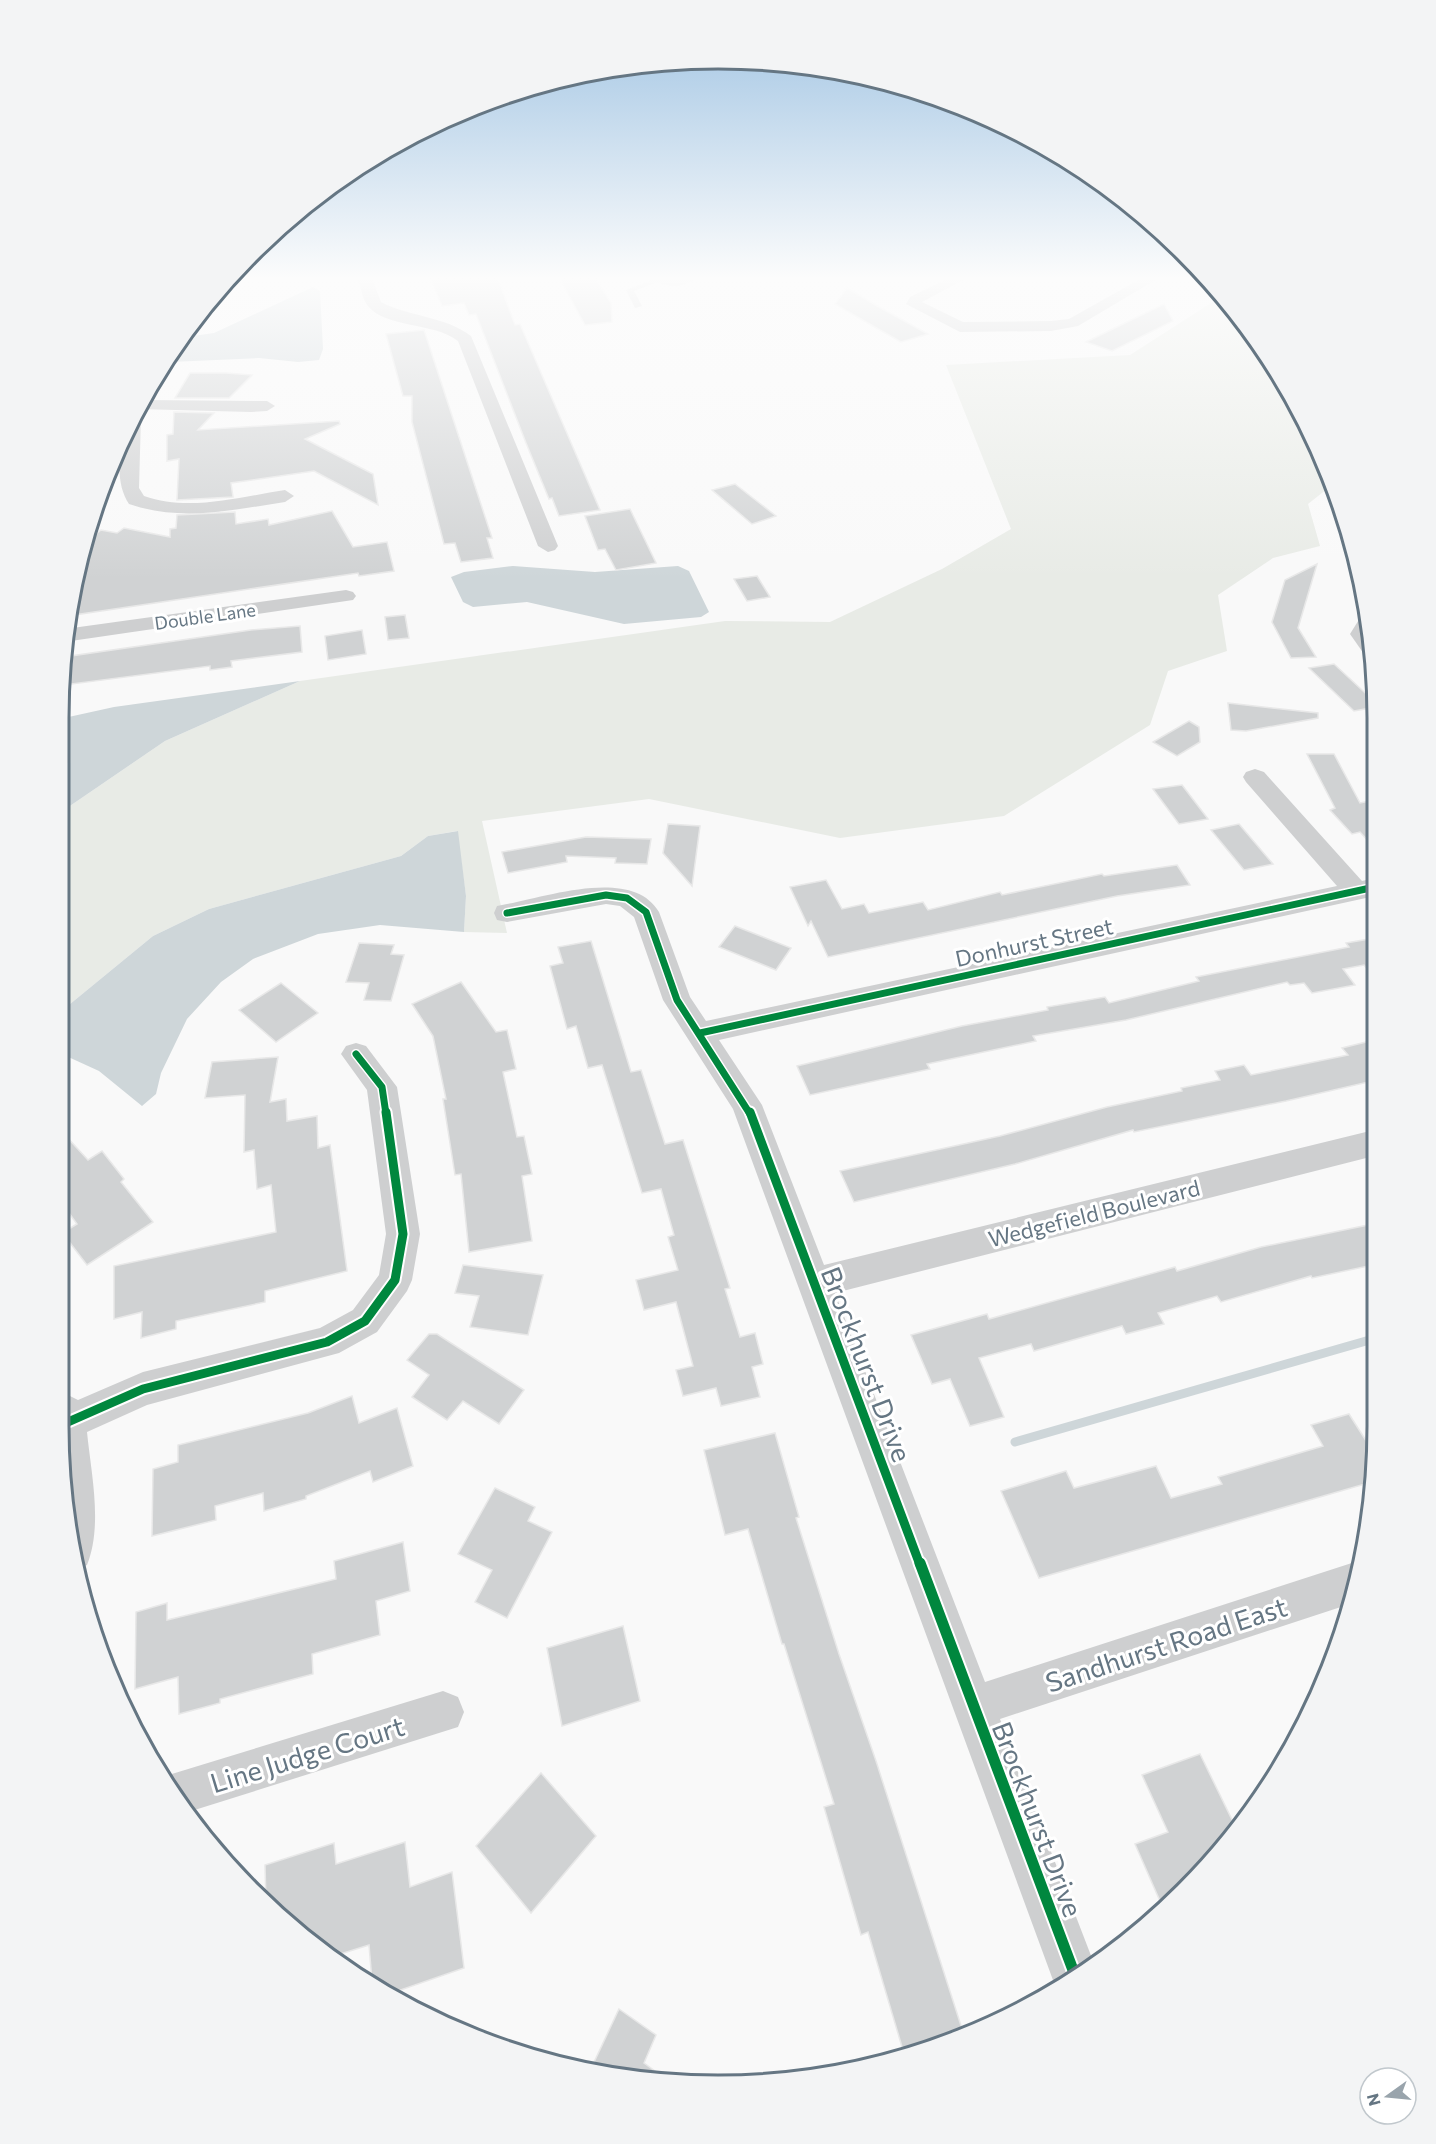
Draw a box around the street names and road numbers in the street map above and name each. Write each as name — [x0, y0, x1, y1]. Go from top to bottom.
street label: Double Lane — [153, 598, 257, 634]
street label: Donhurst Street — [953, 912, 1115, 972]
street label: Wedgefield Boulevard — [985, 1174, 1203, 1252]
street label: Brockhurst Drive — [815, 1262, 919, 1466]
street label: Sandhurst Road East — [1041, 1589, 1291, 1699]
street label: Line Judge Court — [206, 1709, 408, 1799]
street label: Brockhurst Drive — [986, 1717, 1090, 1921]

